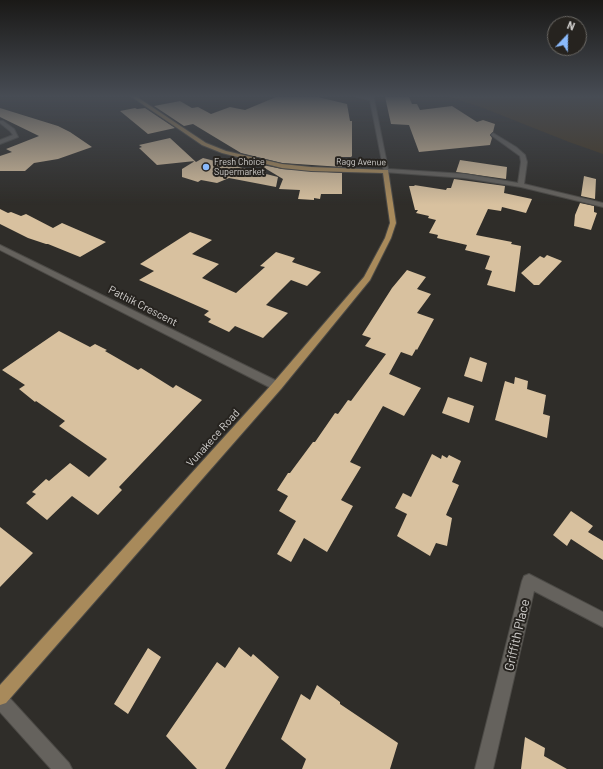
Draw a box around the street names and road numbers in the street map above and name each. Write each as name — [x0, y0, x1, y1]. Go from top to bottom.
street label: Ragg Avenue — [336, 156, 386, 168]
street label: Pathik Crescent — [106, 283, 180, 329]
street label: Vunakece Road — [184, 406, 242, 470]
street label: Griffith Place — [501, 597, 533, 673]

